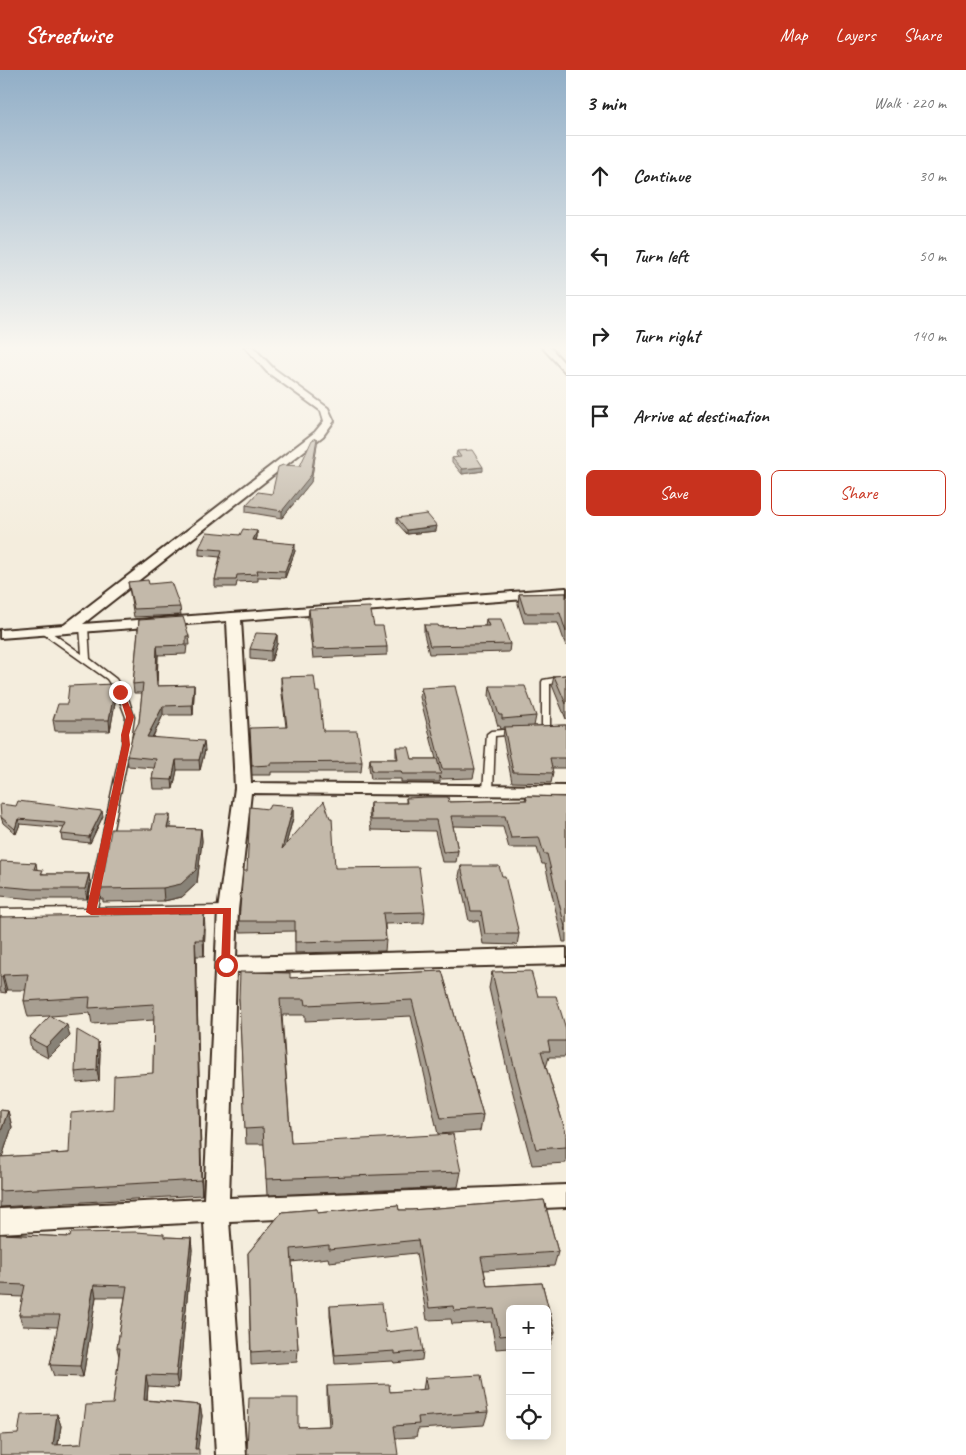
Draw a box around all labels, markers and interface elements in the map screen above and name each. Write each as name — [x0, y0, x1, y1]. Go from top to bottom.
text: Streetwise — [25, 20, 111, 50]
text: Map — [780, 24, 808, 46]
text: Layers — [836, 24, 875, 46]
text: Share — [903, 24, 941, 46]
text: 3 min — [586, 90, 626, 116]
text: Walk · 220 m — [874, 93, 946, 113]
icon: ahead — [586, 162, 614, 190]
text: Continue — [633, 164, 690, 188]
text: 30 m — [919, 166, 946, 186]
icon: left — [586, 242, 614, 270]
text: Turn left — [633, 244, 688, 268]
text: 50 m — [919, 246, 946, 266]
icon: right — [586, 322, 614, 350]
text: Turn right — [633, 324, 700, 348]
text: 140 m — [912, 326, 946, 346]
icon: arrive — [586, 402, 614, 430]
text: Arrive at destination — [633, 404, 769, 428]
button: Save — [586, 470, 761, 516]
button: Share — [771, 470, 946, 516]
route end — [109, 681, 132, 704]
route start — [215, 954, 238, 977]
map controls — [506, 1305, 551, 1440]
button: + — [506, 1305, 551, 1350]
button: − — [506, 1350, 551, 1395]
button: locate — [506, 1395, 551, 1440]

